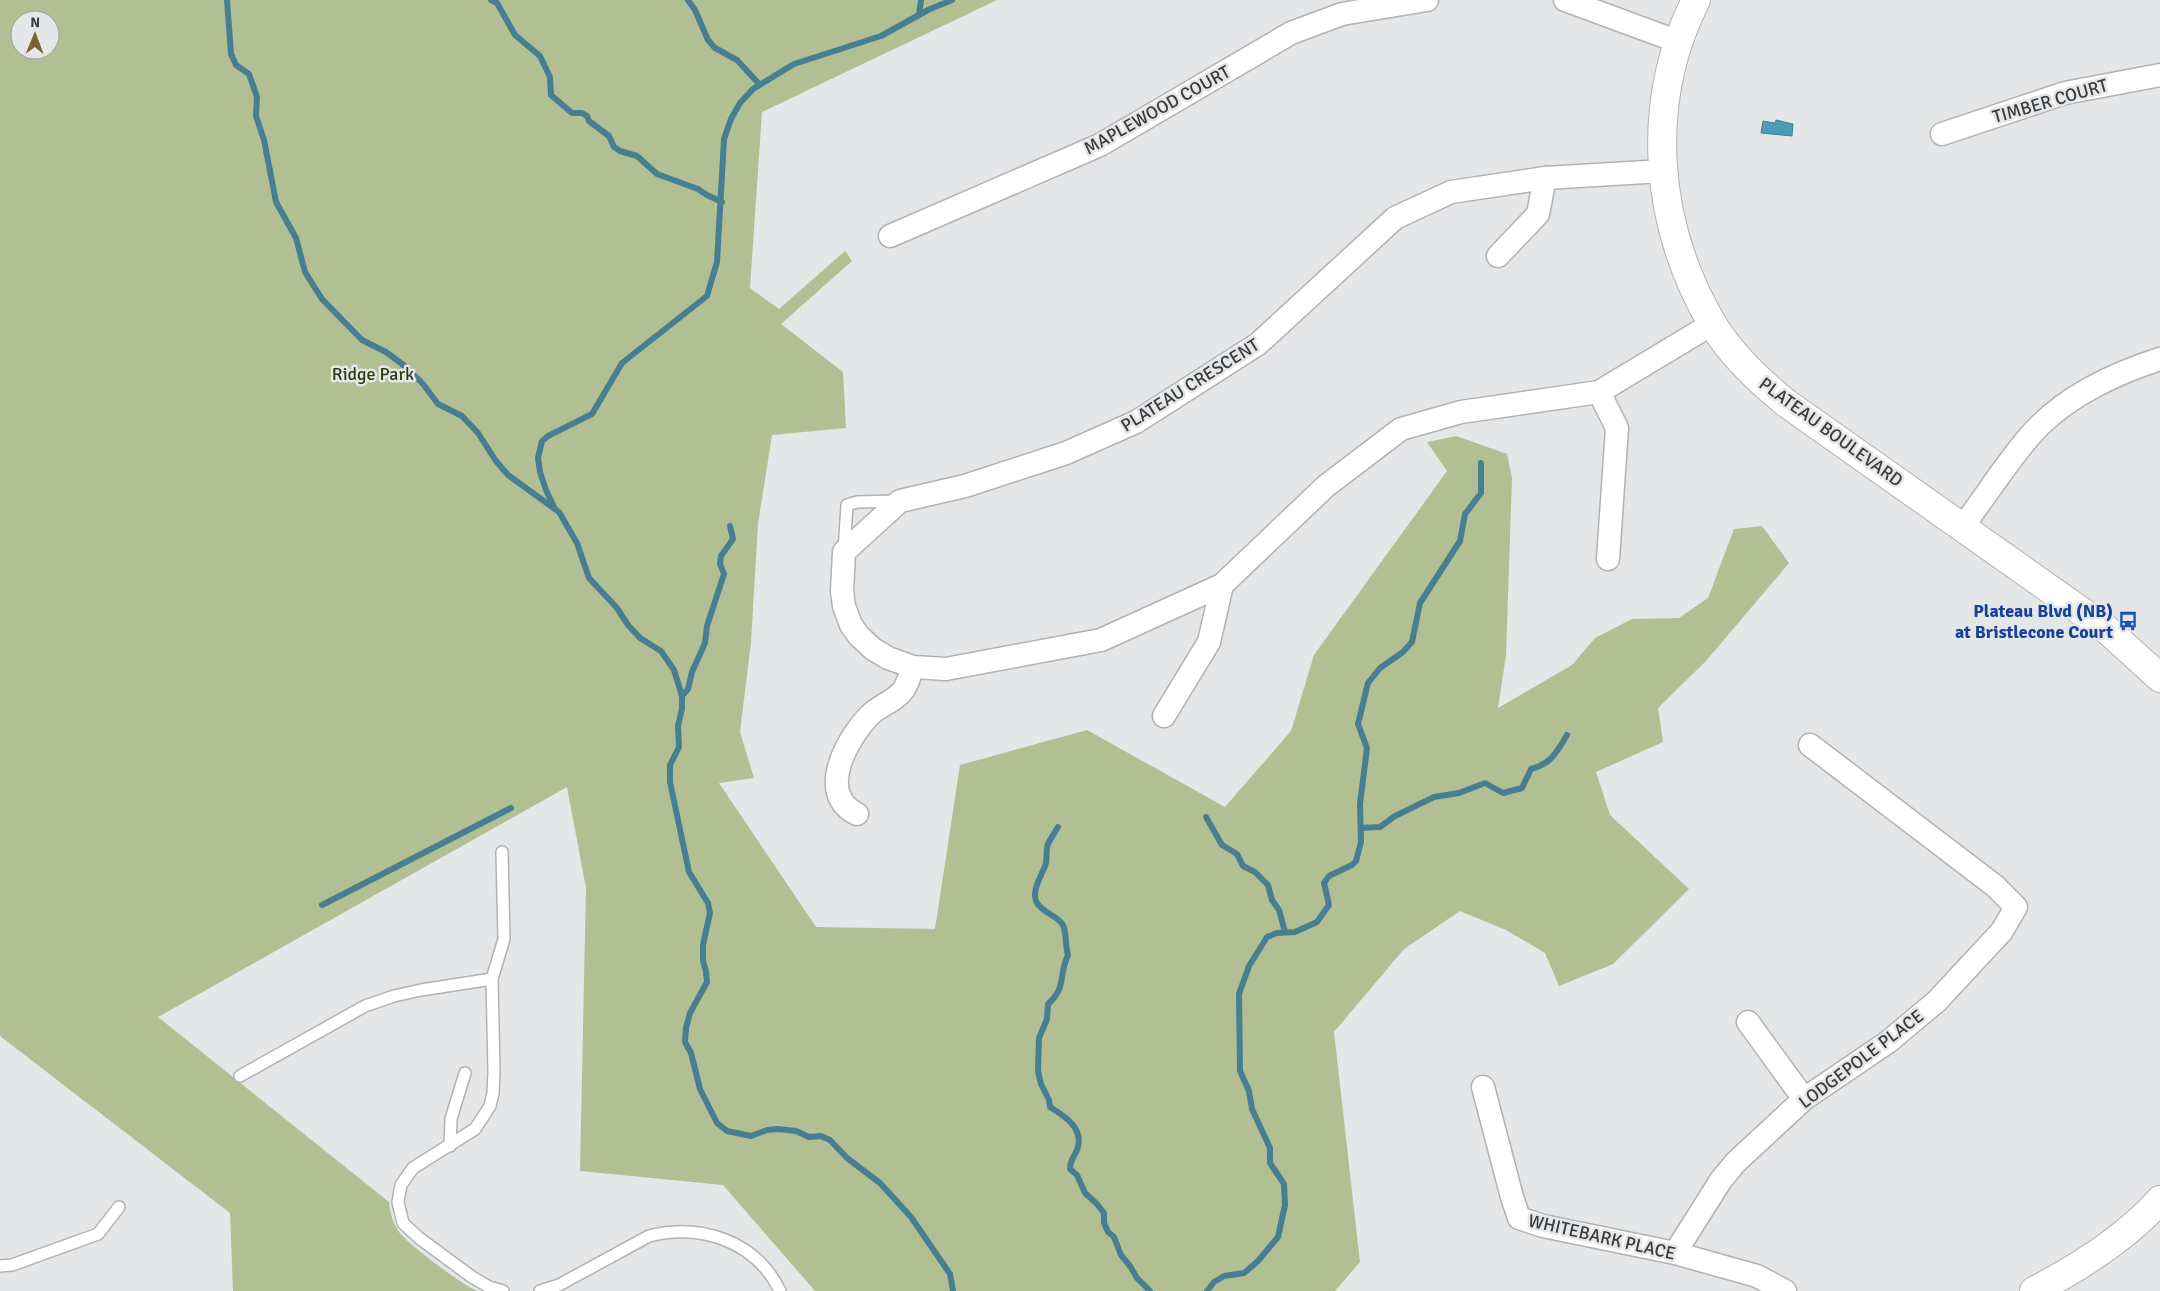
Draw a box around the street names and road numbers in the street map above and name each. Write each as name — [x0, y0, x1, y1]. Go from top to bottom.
street label: MAPLEWOOD COURT — [1080, 61, 1234, 159]
street label: TIMBER COURT — [1990, 74, 2110, 128]
street label: PLATEAU CRESCENT — [1117, 333, 1263, 436]
street label: PLATEAU BOULEVARD — [1755, 373, 1907, 491]
street label: LODGEPOLE PLACE — [1794, 1005, 1928, 1113]
street label: WHITEBARK PLACE — [1526, 1209, 1678, 1265]

